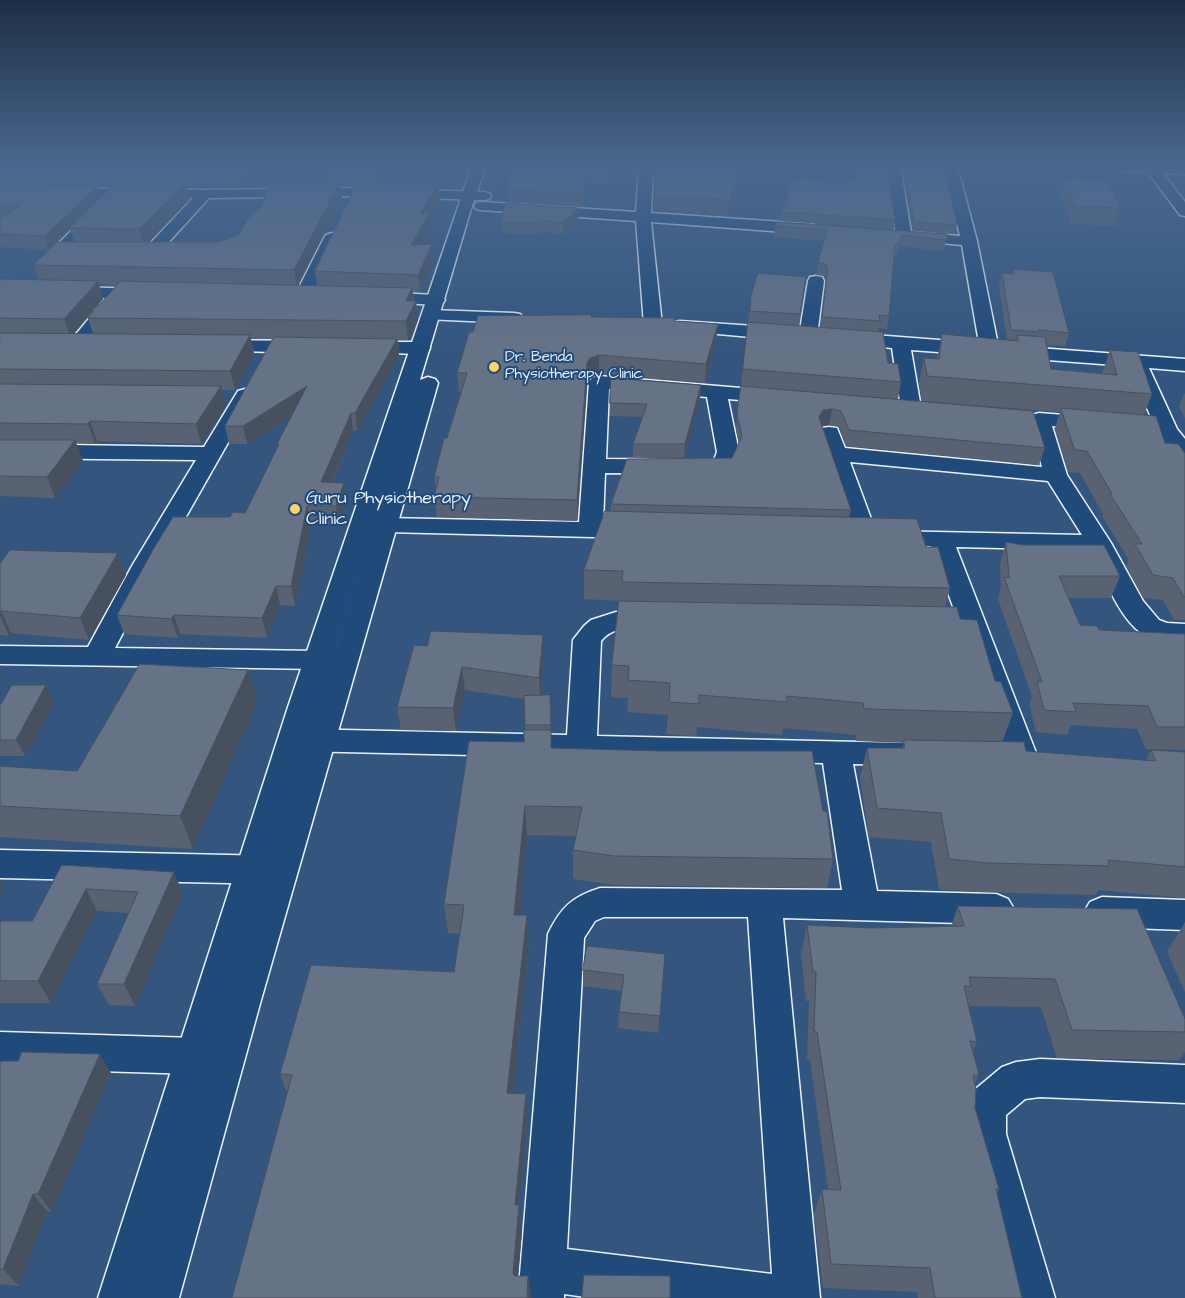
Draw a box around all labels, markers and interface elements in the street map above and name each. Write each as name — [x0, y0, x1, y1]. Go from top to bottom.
place label: Dr. Benda Physiotherapy Clinic — [505, 349, 643, 384]
marker: Dr. Benda Physiotherapy Clinic — [487, 360, 501, 374]
place label: Guru Physiotherapy Clinic — [306, 488, 471, 530]
marker: Guru Physiotherapy Clinic — [288, 502, 302, 516]

